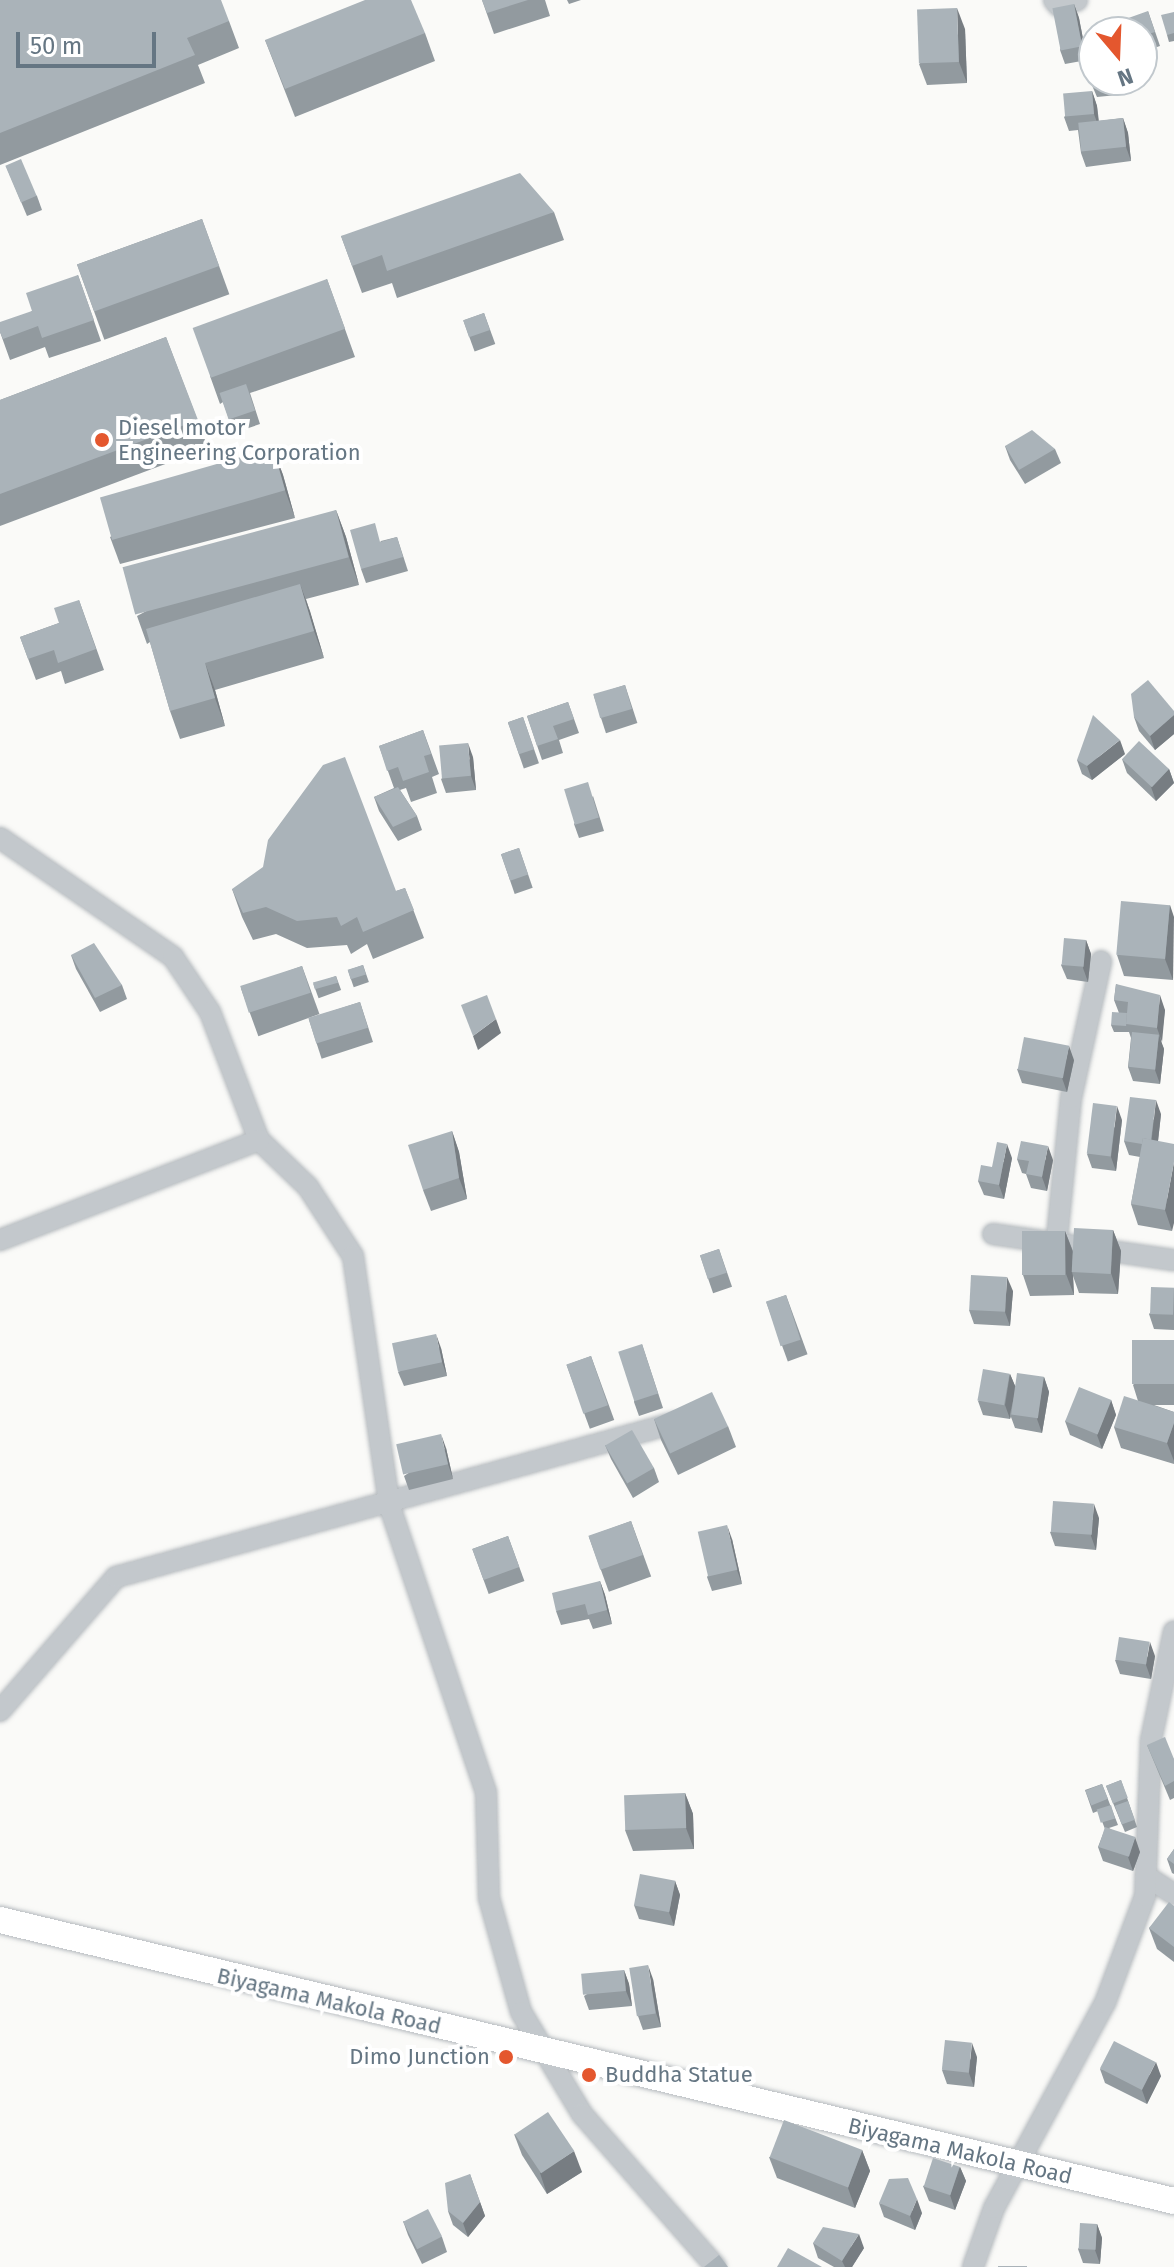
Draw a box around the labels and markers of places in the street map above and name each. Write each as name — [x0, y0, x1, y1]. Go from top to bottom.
place label: Diesel motor Engineering Corporation — [118, 414, 361, 466]
marker: Diesel motor Engineering Corporation — [93, 431, 111, 449]
place label: Dimo Junction — [349, 2044, 490, 2070]
marker: Dimo Junction — [497, 2048, 515, 2066]
place label: Buddha Statue — [605, 2062, 753, 2088]
marker: Buddha Statue — [580, 2066, 598, 2084]

